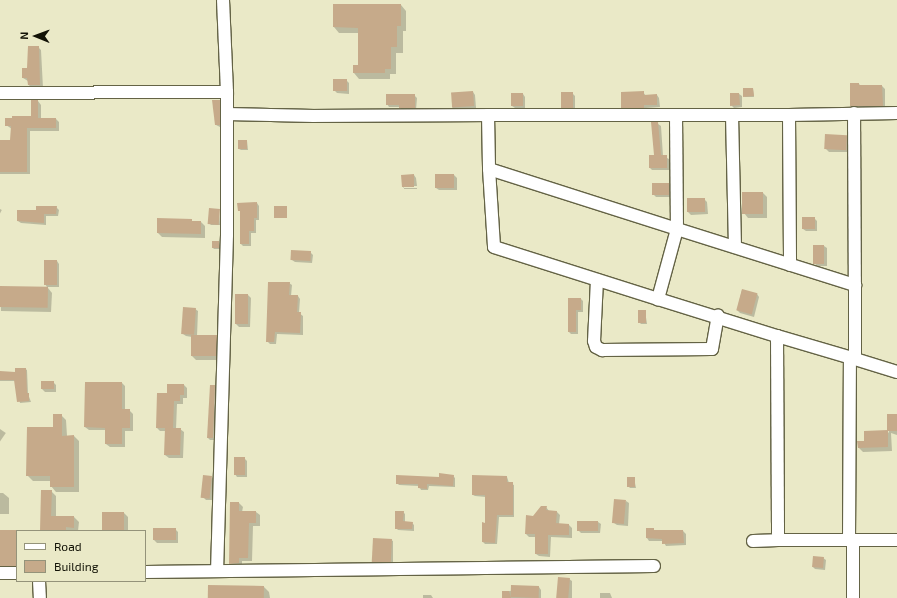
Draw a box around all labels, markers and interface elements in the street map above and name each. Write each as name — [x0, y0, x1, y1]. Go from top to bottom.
north arrow — [16, 16, 56, 56]
text: N — [17, 32, 30, 40]
legend — [16, 530, 146, 582]
text: Road — [54, 539, 82, 553]
text: Building — [54, 559, 98, 573]

